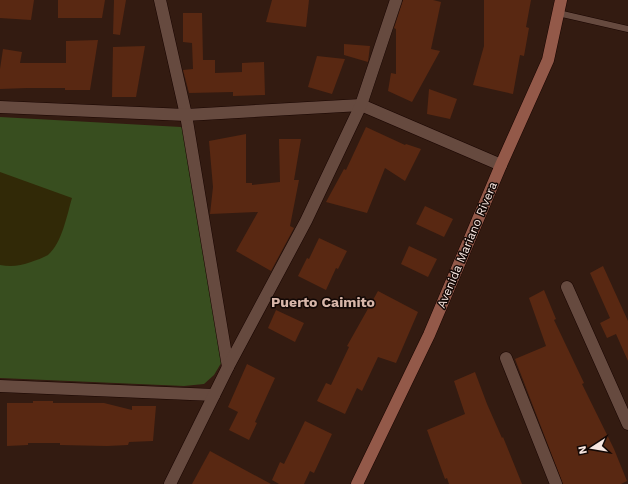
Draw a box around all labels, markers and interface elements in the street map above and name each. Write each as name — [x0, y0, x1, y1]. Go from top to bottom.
street label: Avenida Mariano Rivera — [434, 180, 500, 310]
district label: Puerto Caimito — [271, 294, 375, 310]
north arrow — [572, 428, 612, 468]
text: N — [576, 445, 590, 455]

